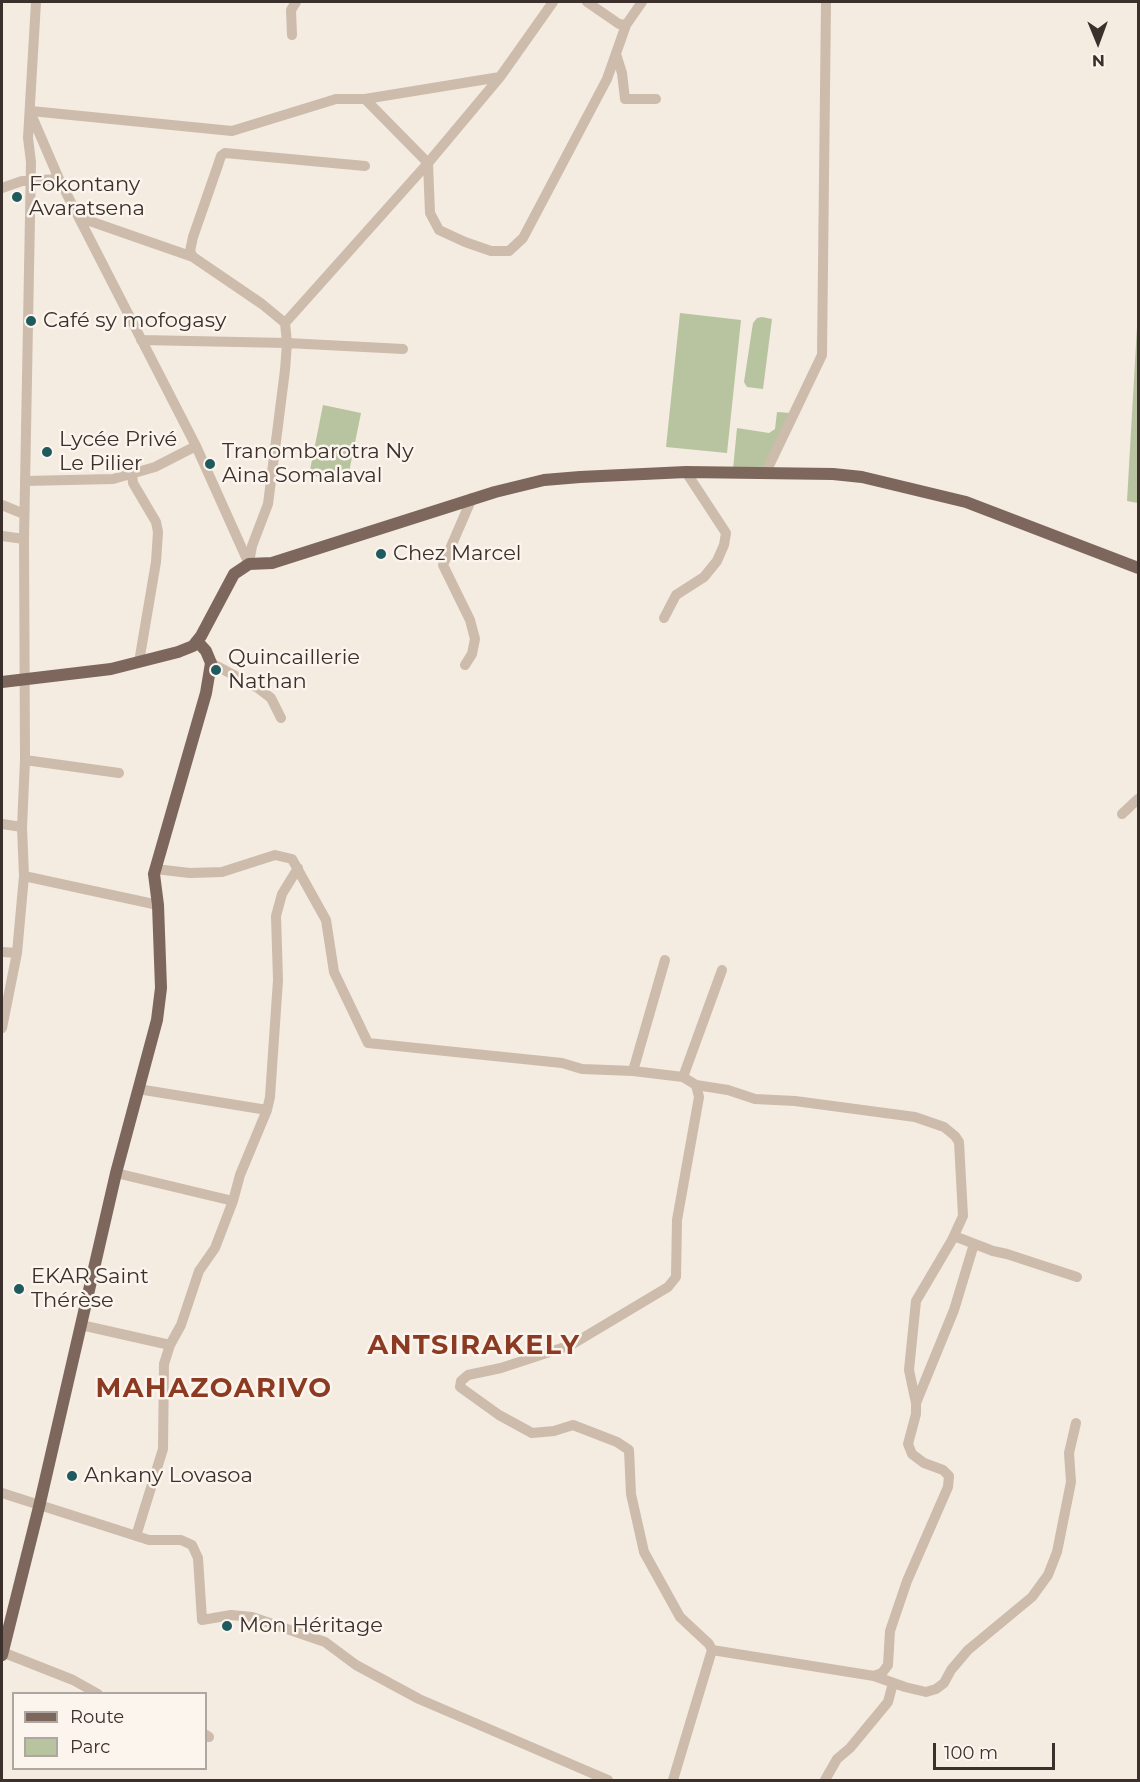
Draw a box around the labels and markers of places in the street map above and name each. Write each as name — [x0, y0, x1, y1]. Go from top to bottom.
place label: Fokontany Avaratsena — [29, 172, 145, 222]
marker: Fokontany Avaratsena — [10, 190, 24, 204]
place label: Café sy mofogasy — [43, 308, 226, 334]
marker: Café sy mofogasy — [24, 314, 38, 328]
place label: Lycée Privé Le Pilier — [59, 427, 177, 477]
place label: Tranombarotra Ny Aina Somalaval — [222, 439, 414, 489]
marker: Lycée Privé Le Pilier — [40, 445, 54, 459]
marker: Tranombarotra Ny Aina Somalaval — [203, 457, 217, 471]
place label: Chez Marcel — [393, 541, 521, 567]
marker: Chez Marcel — [374, 547, 388, 561]
place label: Quincaillerie Nathan — [228, 645, 360, 695]
marker: Quincaillerie Nathan — [209, 663, 223, 677]
place label: EKAR Saint Thérèse — [31, 1264, 149, 1314]
marker: EKAR Saint Thérèse — [12, 1282, 26, 1296]
place label: Ankany Lovasoa — [84, 1463, 253, 1489]
marker: Ankany Lovasoa — [65, 1469, 79, 1483]
place label: Mon Héritage — [239, 1613, 383, 1639]
marker: Mon Héritage — [220, 1619, 234, 1633]

